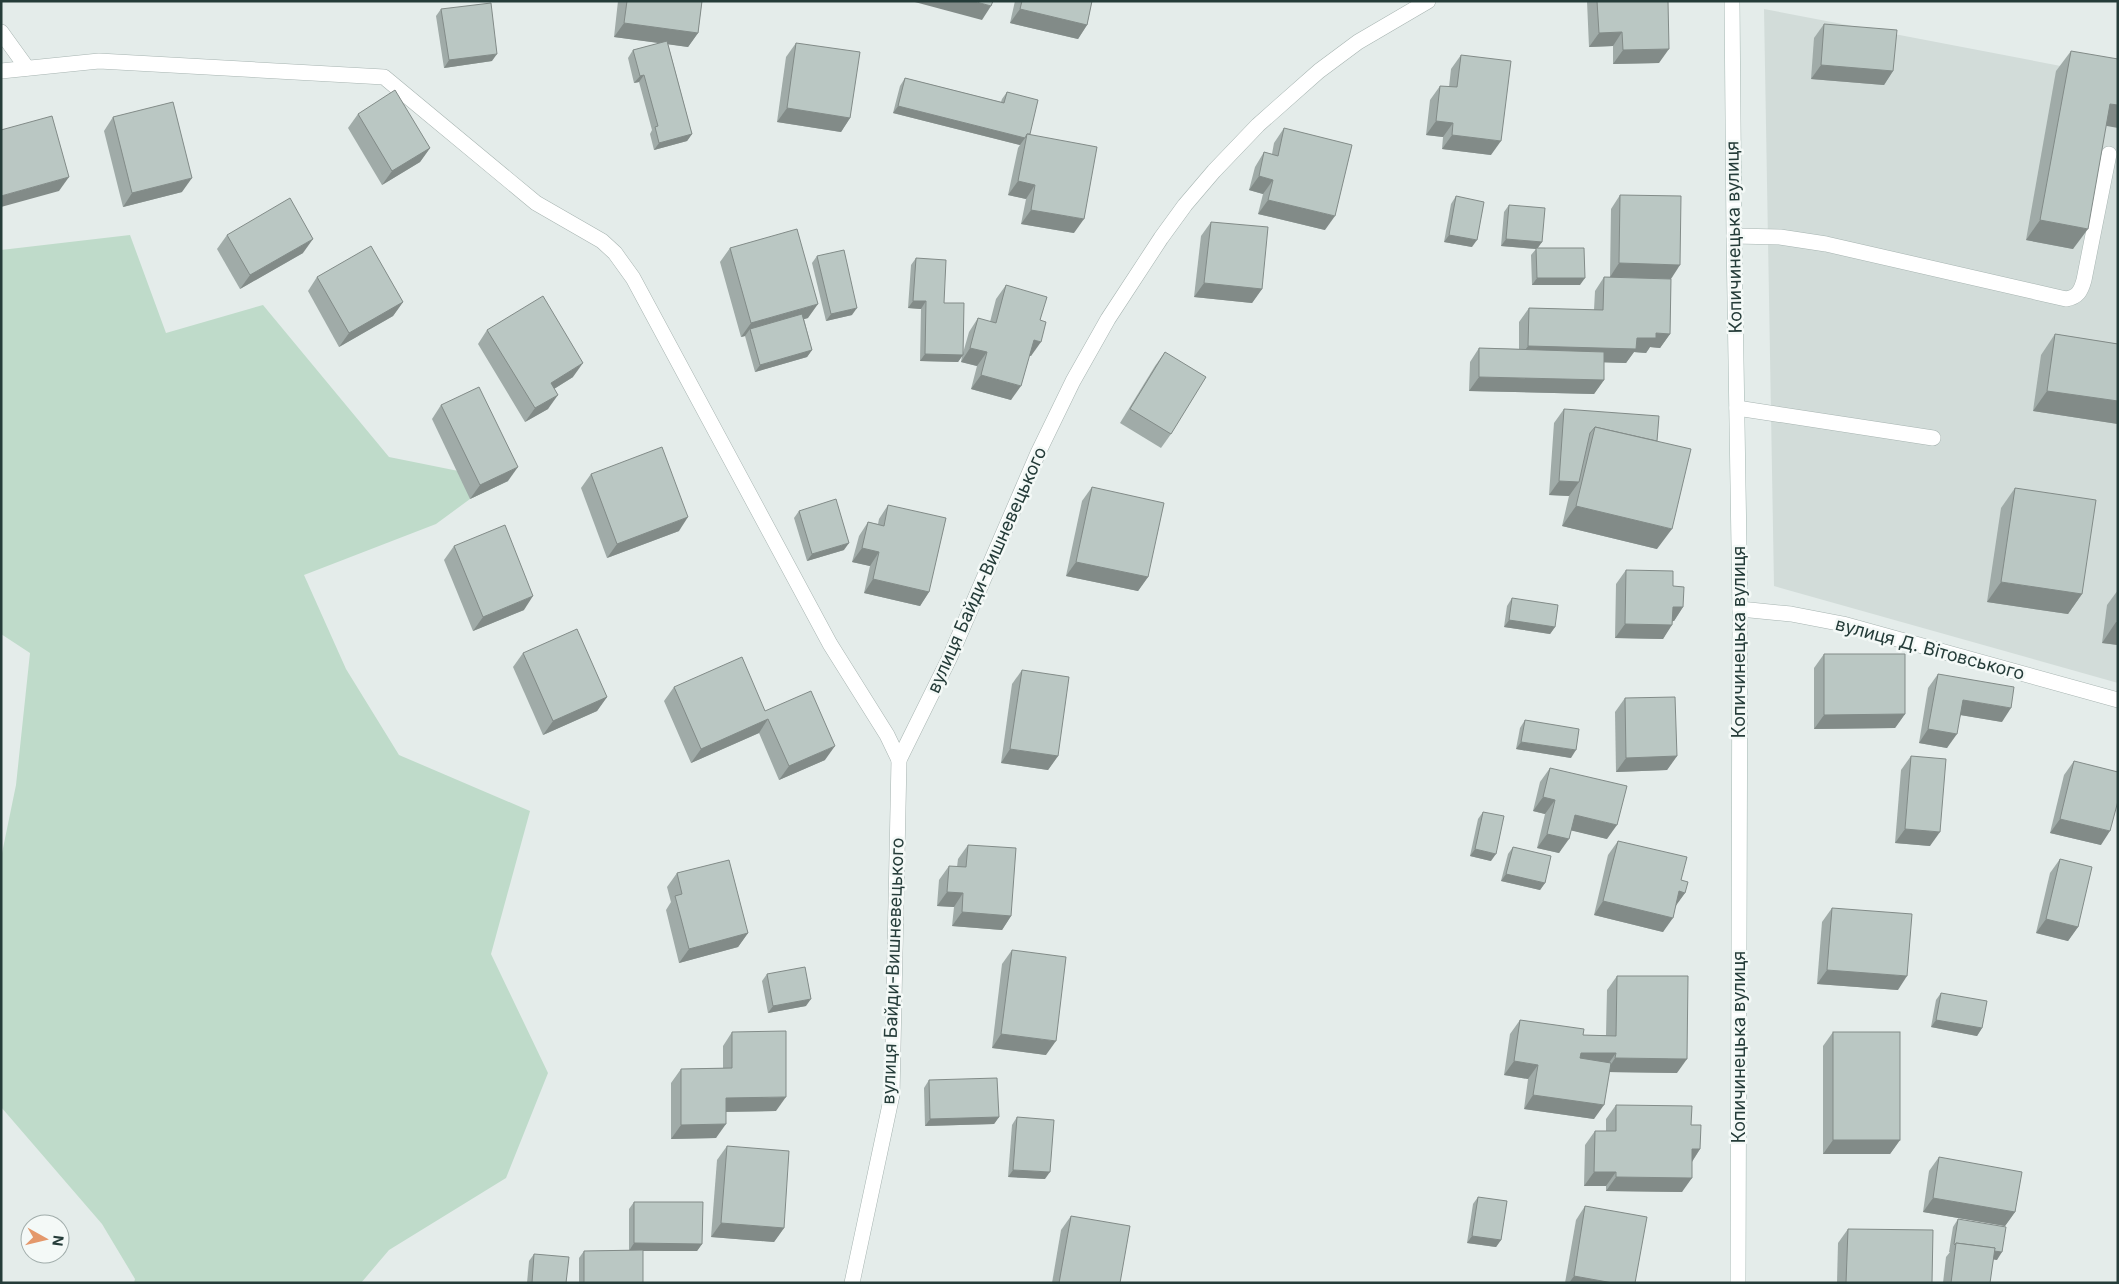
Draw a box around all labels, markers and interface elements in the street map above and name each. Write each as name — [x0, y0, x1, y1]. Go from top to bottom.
street label: Копичинецька вулиця — [1721, 141, 1746, 333]
street label: вулиця Байди-Вишневецького — [923, 443, 1050, 696]
street label: Копичинецька вулиця — [1728, 546, 1749, 738]
street label: вулиця Д. Вітовського — [1833, 613, 2027, 684]
street label: вулиця Байди-Вишневецького — [877, 837, 908, 1105]
street label: Копичинецька вулиця — [1728, 951, 1749, 1143]
north arrow — [20, 1214, 70, 1264]
text: N — [49, 1234, 68, 1247]

